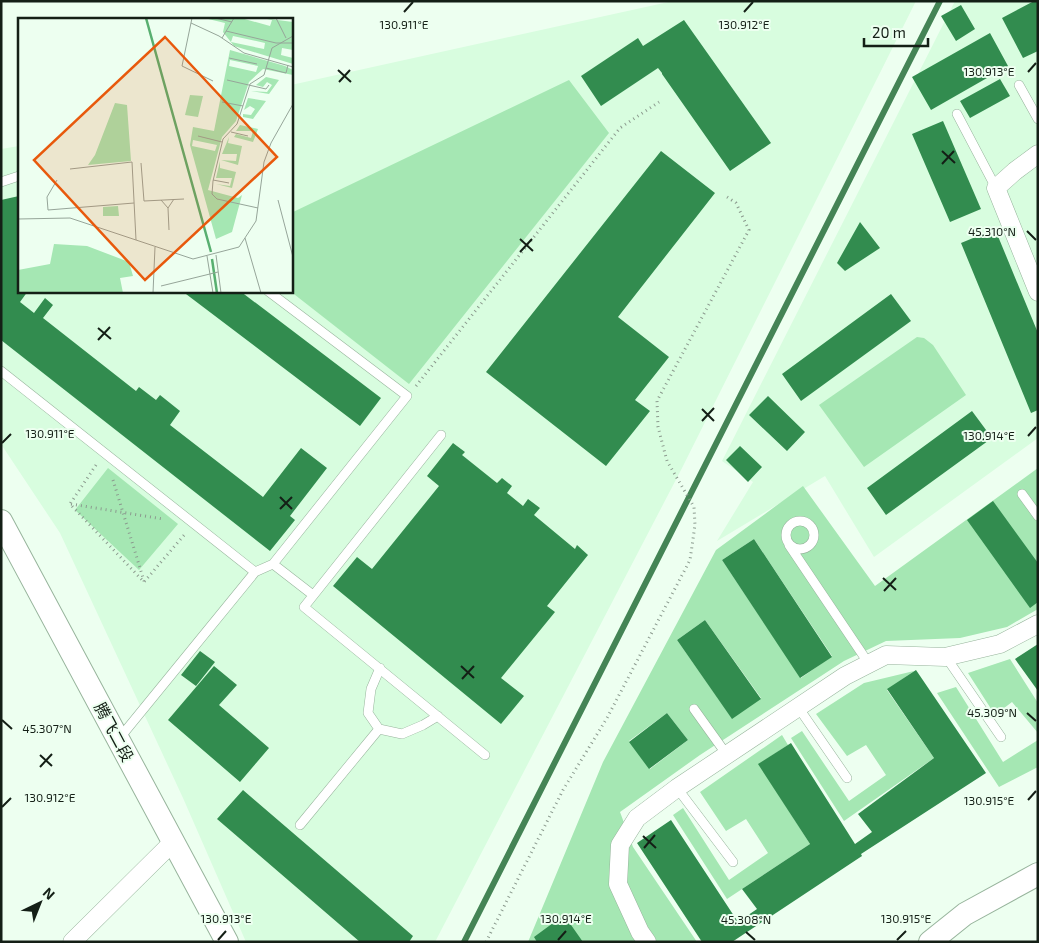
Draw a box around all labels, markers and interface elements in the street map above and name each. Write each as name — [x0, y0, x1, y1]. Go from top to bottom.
scale bar — [864, 15, 928, 47]
text: 130.911°E — [380, 17, 429, 31]
text: 130.912°E — [719, 17, 770, 31]
inset map — [18, 18, 292, 292]
text: 20 m — [872, 23, 906, 41]
text: 130.913°E — [964, 64, 1015, 78]
text: 45.310°N — [968, 224, 1016, 238]
text: 130.911°E — [26, 426, 75, 440]
text: 130.914°E — [963, 428, 1015, 442]
street label: 腾飞二段 — [91, 699, 138, 764]
text: 45.309°N — [967, 705, 1017, 719]
text: 45.307°N — [22, 721, 72, 735]
text: 130.912°E — [25, 790, 76, 804]
text: 130.915°E — [964, 793, 1015, 807]
north arrow — [15, 878, 65, 928]
text: N — [40, 883, 59, 903]
text: 130.913°E — [201, 911, 252, 925]
text: 130.914°E — [540, 911, 592, 925]
text: 130.915°E — [881, 911, 932, 925]
text: 45.308°N — [721, 912, 771, 926]

